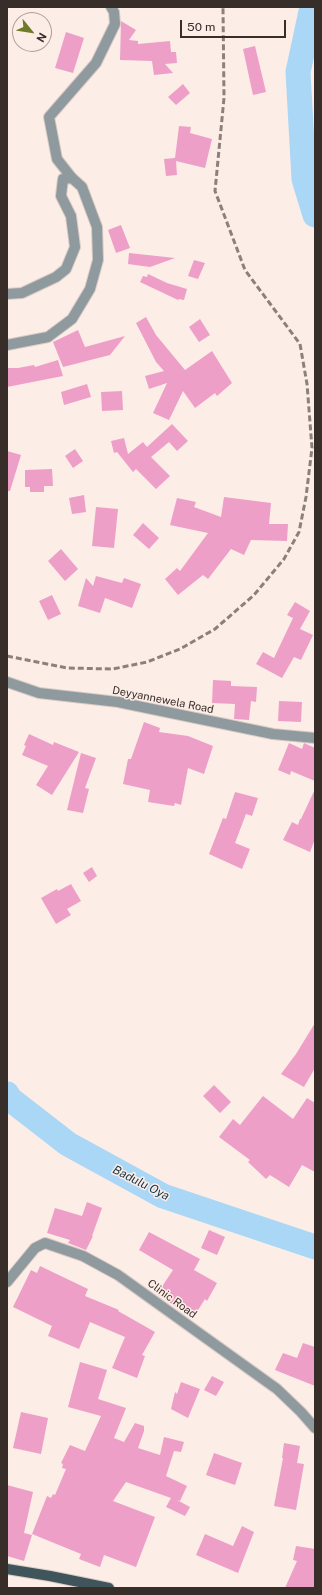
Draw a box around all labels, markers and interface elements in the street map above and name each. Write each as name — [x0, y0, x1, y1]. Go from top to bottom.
north arrow — [12, 12, 52, 52]
scale bar — [182, 12, 288, 38]
text: 50 m — [187, 20, 215, 34]
text: N — [34, 31, 49, 44]
street label: Deyyannewela Road — [111, 684, 215, 716]
water label: Badulu Oya — [110, 1163, 172, 1203]
street label: Clinic Road — [145, 1277, 199, 1321]

